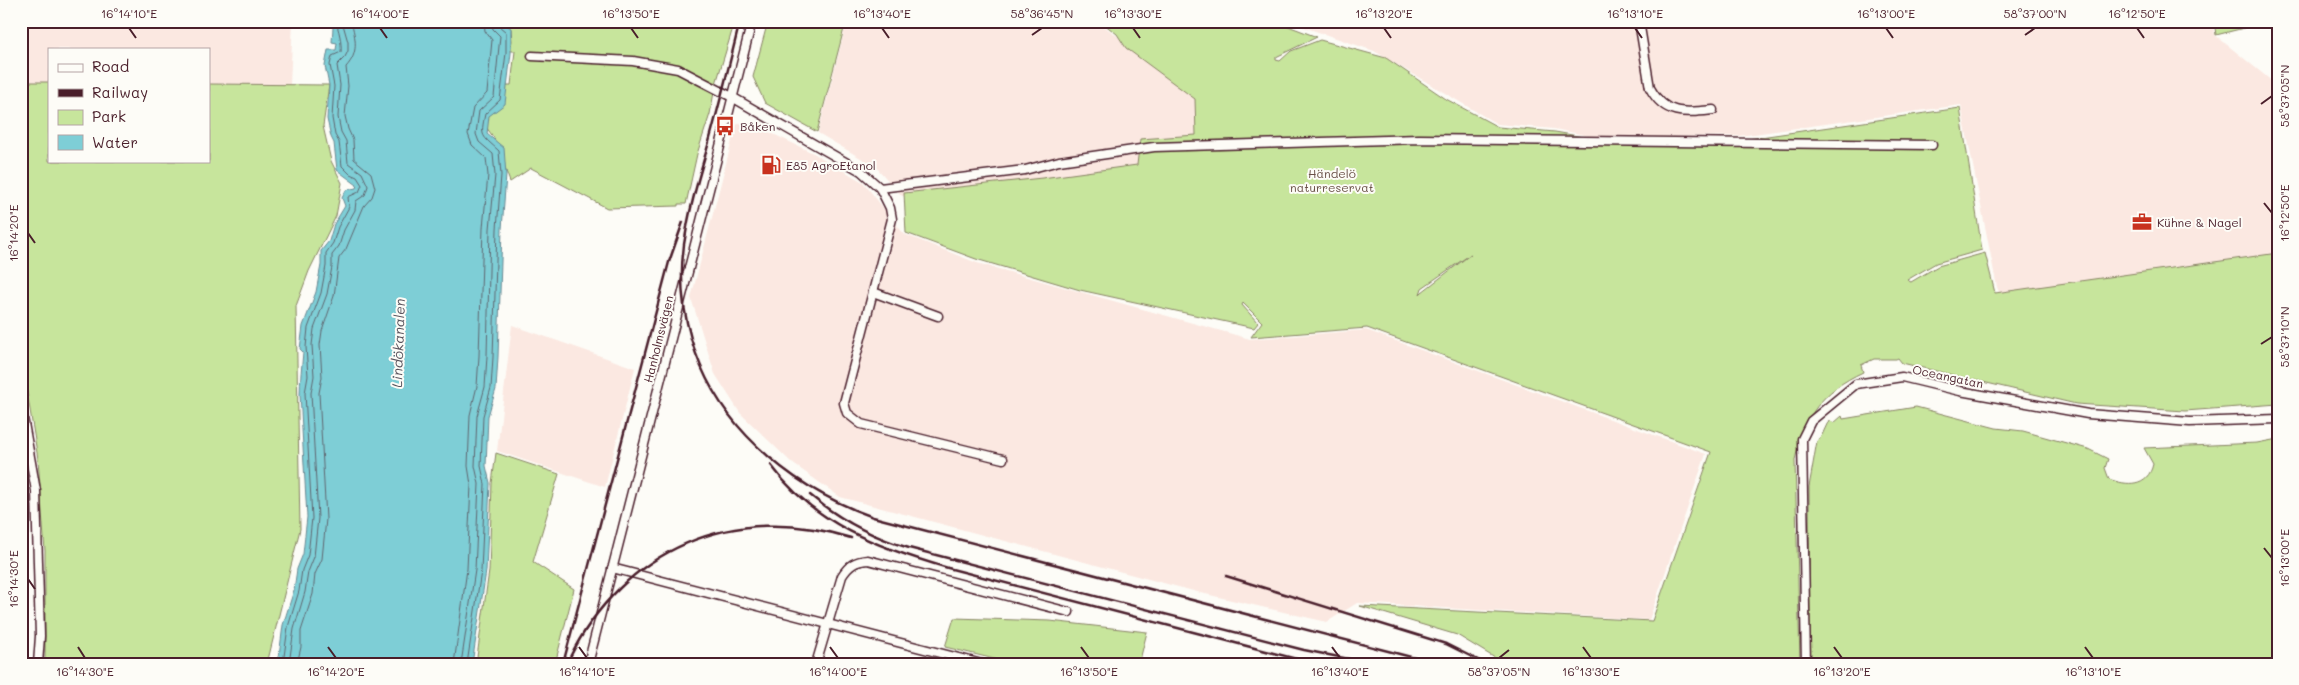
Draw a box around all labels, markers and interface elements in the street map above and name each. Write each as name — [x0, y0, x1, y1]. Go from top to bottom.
text: 16°14'10"E — [101, 5, 157, 21]
text: 16°14'00"E — [351, 5, 409, 21]
text: 16°13'50"E — [602, 5, 660, 21]
text: 16°13'40"E — [853, 5, 911, 21]
text: 58°36'45"N — [1011, 5, 1073, 21]
text: 16°13'30"E — [1104, 5, 1162, 21]
text: 16°13'20"E — [1355, 5, 1413, 21]
text: 16°13'10"E — [1607, 5, 1663, 21]
text: 16°13'00"E — [1857, 5, 1915, 21]
text: 58°37'00"N — [2003, 5, 2067, 21]
text: 16°12'50"E — [2108, 5, 2166, 21]
legend — [48, 48, 210, 162]
text: Road — [92, 56, 129, 76]
text: 58°37'05"N — [2276, 65, 2292, 127]
text: Railway — [92, 82, 148, 102]
text: Park — [92, 106, 126, 126]
bus stop icon: Båken — [714, 115, 736, 137]
place label: Båken — [740, 118, 775, 134]
text: Water — [92, 132, 138, 152]
fuel station icon: E85 AgroEtanol — [760, 154, 782, 176]
place label: E85 AgroEtanol — [786, 157, 876, 173]
park label: Händelö naturreservat — [1290, 165, 1374, 195]
text: 16°12'50"E — [2276, 184, 2292, 242]
text: 16°14'20"E — [5, 204, 21, 262]
office icon: Kühne & Nagel — [2131, 211, 2153, 233]
place label: Kühne & Nagel — [2157, 214, 2242, 230]
street label: Hanholmsvägen — [639, 294, 677, 384]
water label: Lindökanalen — [387, 298, 409, 388]
text: 58°37'10"N — [2276, 306, 2292, 368]
street label: Oceangatan — [1911, 361, 1985, 391]
text: 16°13'00"E — [2276, 529, 2292, 587]
text: 16°14'30"E — [5, 550, 21, 608]
text: 16°14'30"E — [56, 663, 114, 679]
text: 16°14'20"E — [307, 663, 365, 679]
text: 16°14'10"E — [559, 663, 615, 679]
text: 16°14'00"E — [809, 663, 867, 679]
text: 16°13'50"E — [1060, 663, 1118, 679]
text: 16°13'40"E — [1311, 663, 1369, 679]
text: 58°37'05"N — [1468, 663, 1530, 679]
text: 16°13'30"E — [1562, 663, 1620, 679]
text: 16°13'20"E — [1813, 663, 1871, 679]
text: 16°13'10"E — [2065, 663, 2121, 679]

